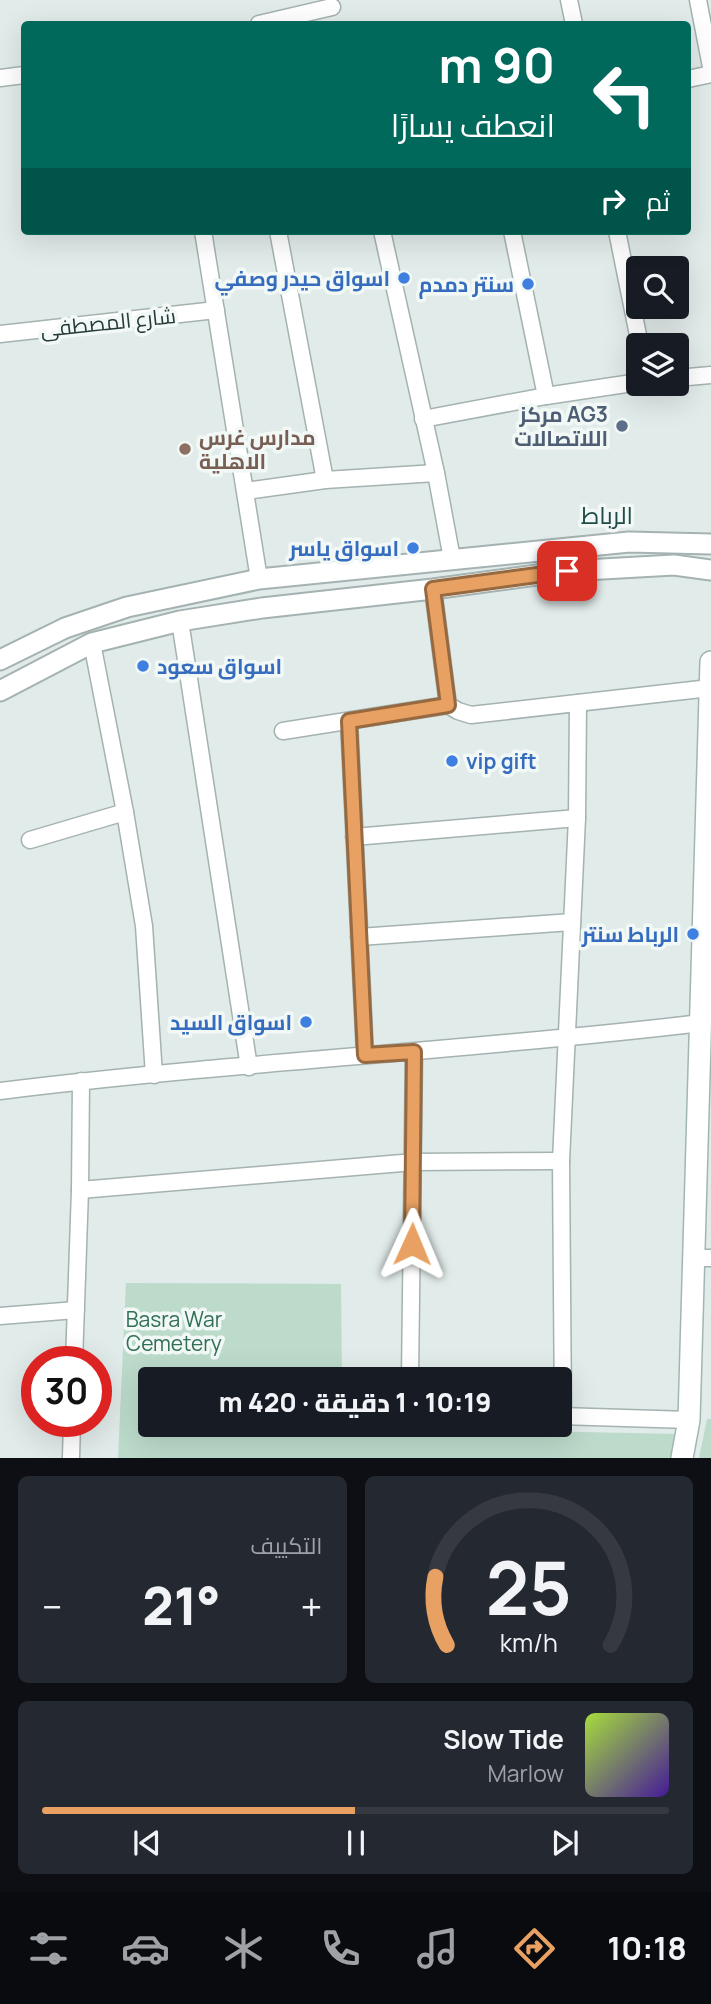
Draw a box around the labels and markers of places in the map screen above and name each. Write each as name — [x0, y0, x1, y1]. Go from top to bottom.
place label: اسواق حيدر وصفي — [214, 264, 390, 296]
marker: اسواق حيدر وصفي — [396, 270, 412, 286]
place label: سنتر دمدم — [418, 270, 514, 299]
marker: سنتر دمدم — [520, 276, 536, 292]
place label: مركز AG3 اللاتصالات — [514, 400, 608, 452]
marker: مركز AG3 اللاتصالات — [614, 418, 630, 434]
place label: مدارس غرس الاهلية — [199, 423, 316, 475]
marker: مدارس غرس الاهلية — [177, 441, 193, 457]
place label: اسواق ياسر — [288, 534, 399, 562]
marker: اسواق ياسر — [405, 540, 421, 556]
pin — [537, 541, 597, 601]
place label: اسواق سعود — [157, 652, 282, 680]
marker: اسواق سعود — [135, 658, 151, 674]
place label: vip gift — [466, 747, 537, 775]
marker: vip gift — [444, 753, 460, 769]
place label: الرباط سنتر — [581, 920, 679, 948]
marker: الرباط سنتر — [685, 926, 701, 942]
place label: اسواق السيد — [170, 1008, 292, 1036]
marker: اسواق السيد — [298, 1014, 314, 1030]

